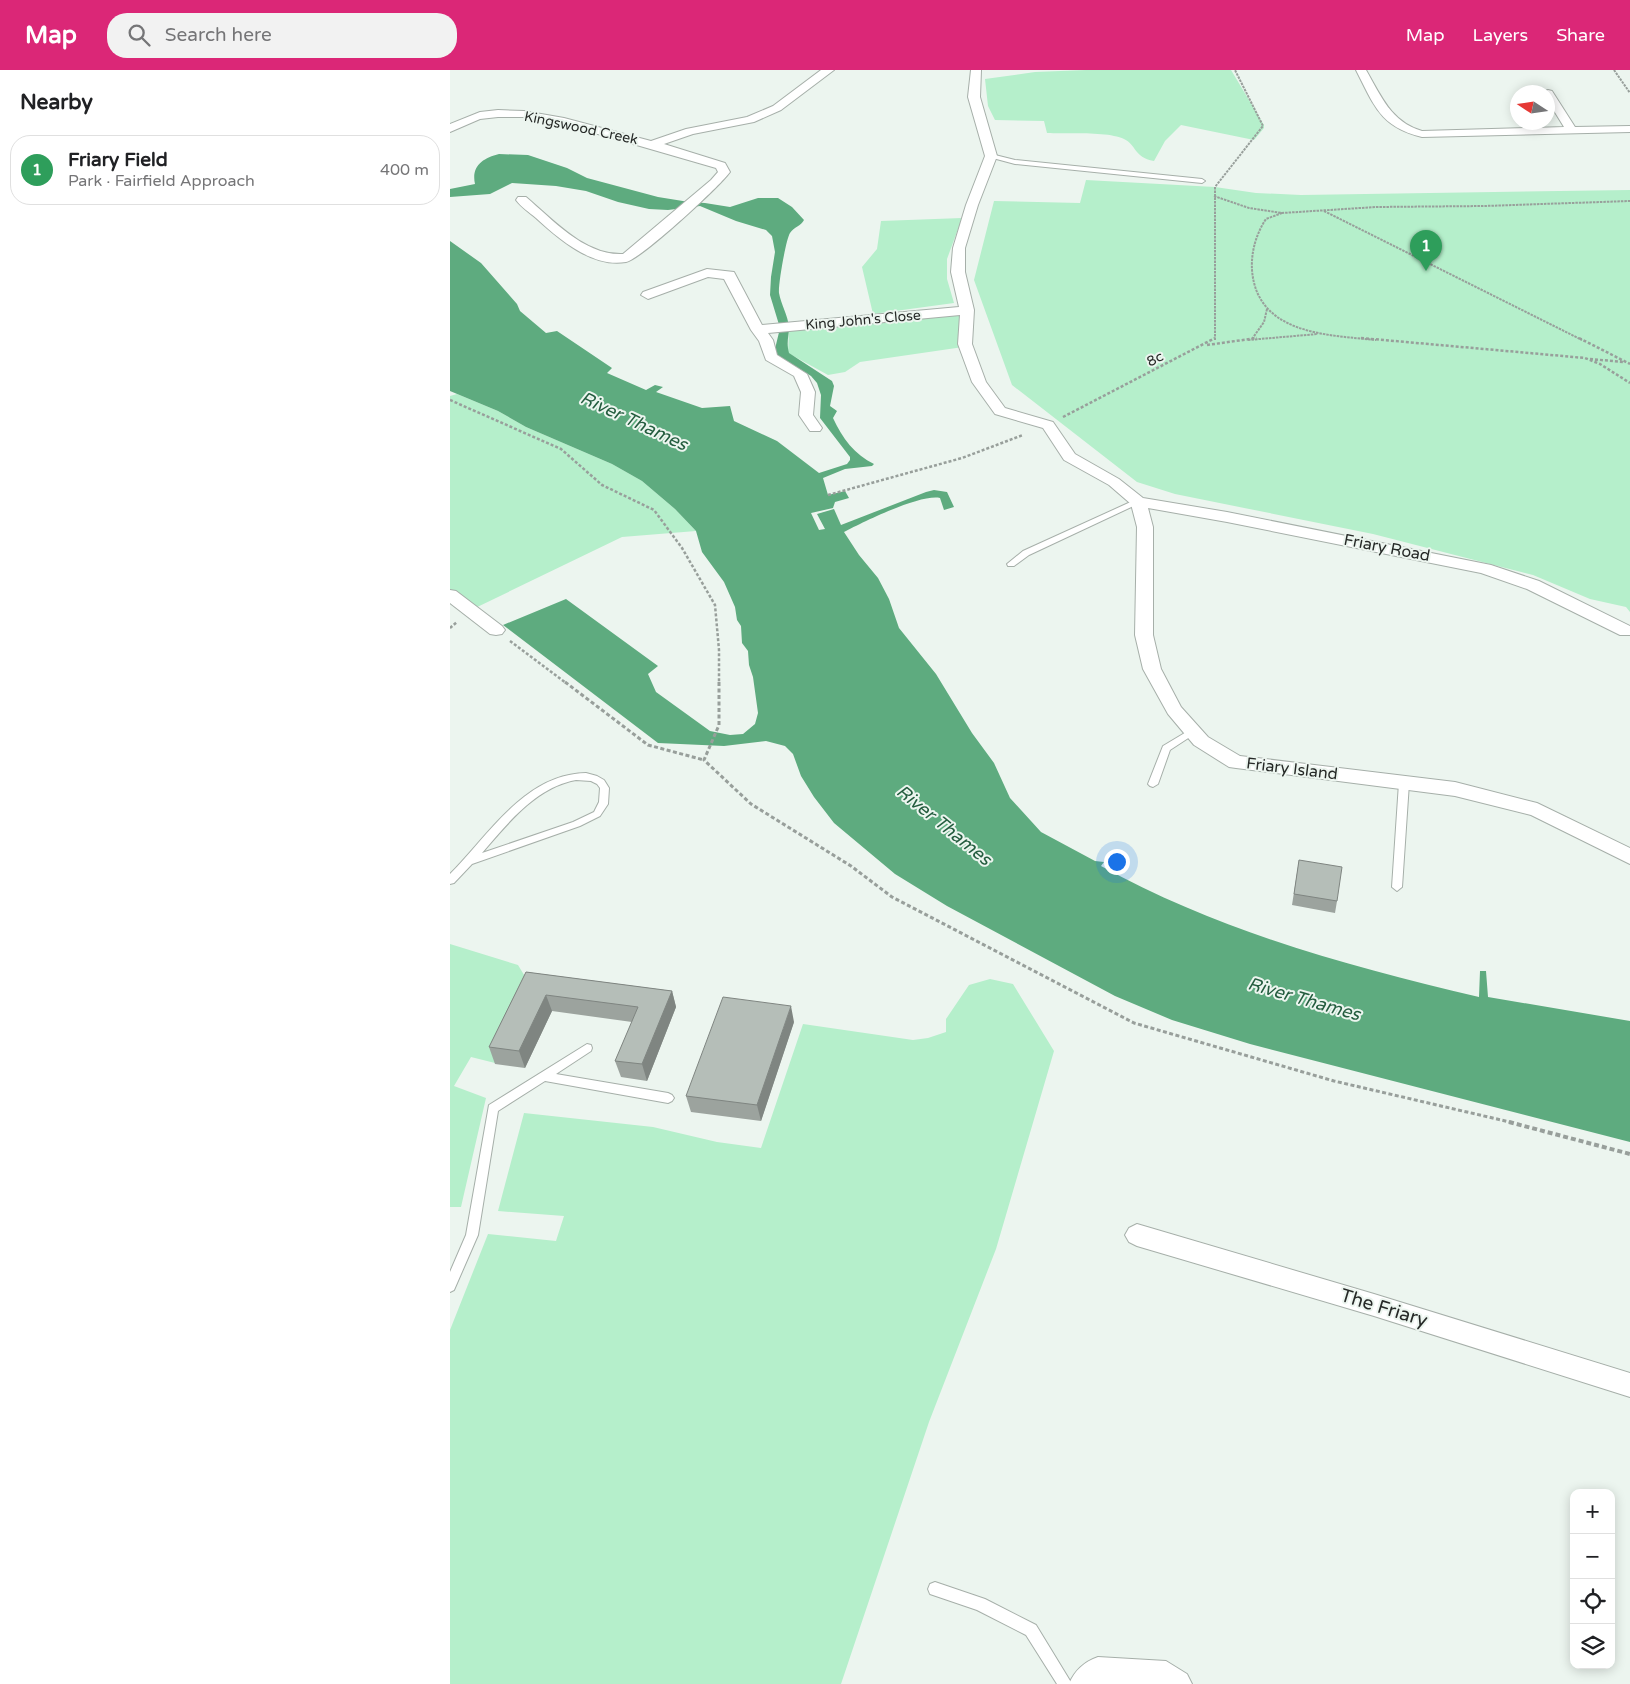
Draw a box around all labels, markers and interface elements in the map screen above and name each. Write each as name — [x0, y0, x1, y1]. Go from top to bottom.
search box — [107, 13, 457, 58]
text: Map — [25, 21, 77, 50]
icon: search — [125, 21, 153, 49]
text: Search here — [165, 24, 272, 46]
text: Map — [1406, 24, 1445, 46]
text: Layers — [1473, 24, 1528, 46]
text: Share — [1556, 24, 1605, 46]
north arrow — [1510, 85, 1555, 130]
text: Nearby — [20, 90, 93, 115]
street label: Kingswood Creek — [523, 108, 640, 148]
text: Friary Field — [68, 149, 168, 171]
text: 1 — [32, 160, 42, 180]
text: 400 m — [380, 160, 429, 180]
text: Park · Fairfield Approach — [68, 171, 255, 191]
pin: 1 — [1410, 230, 1442, 271]
street label: King John's Close — [805, 306, 921, 334]
street label: 8c — [1144, 348, 1166, 370]
water label: River Thames — [577, 387, 692, 456]
street label: Friary Road — [1342, 530, 1432, 566]
street label: Friary Island — [1245, 753, 1339, 785]
water label: River Thames — [892, 780, 997, 871]
your location — [1104, 849, 1130, 875]
water label: River Thames — [1245, 972, 1364, 1026]
street label: The Friary — [1338, 1284, 1430, 1332]
map controls — [1570, 1489, 1615, 1669]
button: + — [1570, 1489, 1615, 1534]
button: − — [1570, 1534, 1615, 1579]
button: locate — [1570, 1579, 1615, 1624]
button: layers — [1570, 1624, 1615, 1669]

